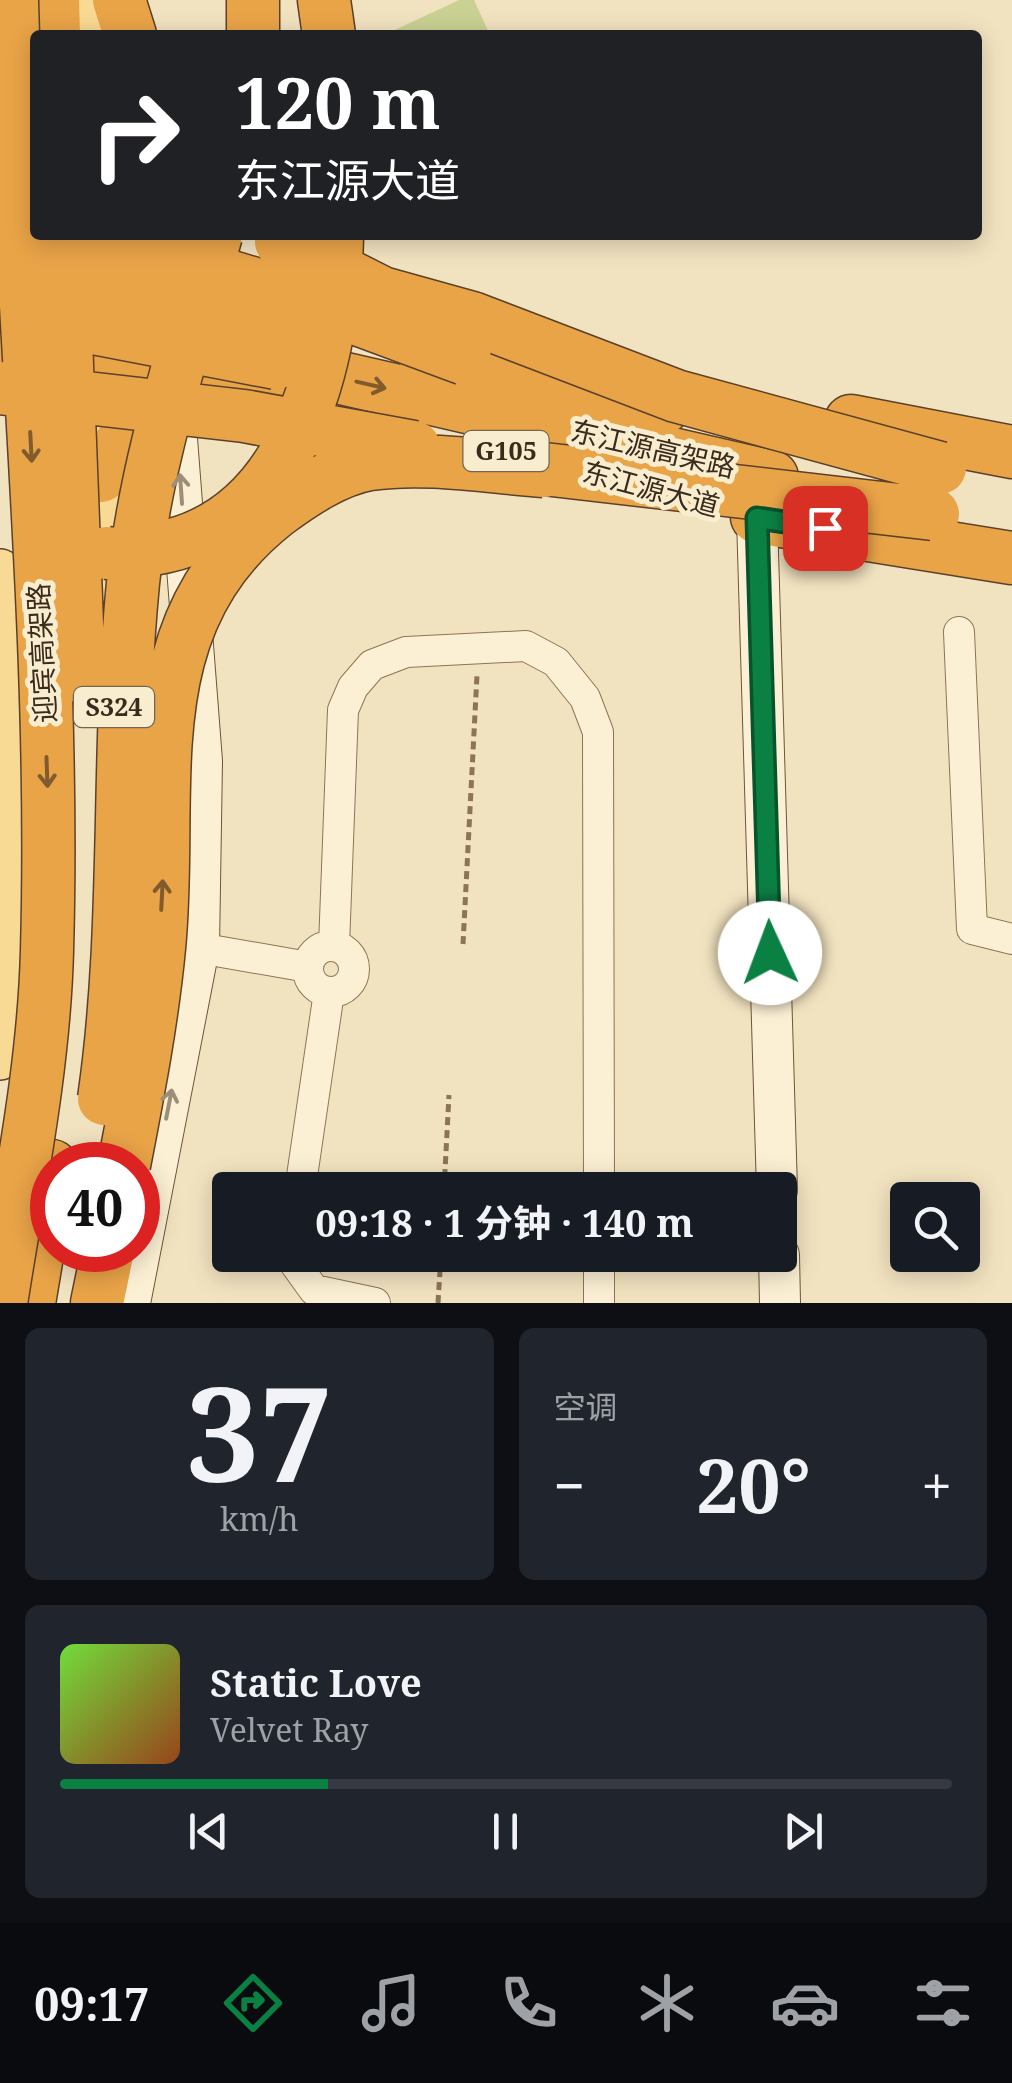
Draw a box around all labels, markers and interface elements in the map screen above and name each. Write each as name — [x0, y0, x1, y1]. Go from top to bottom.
text: 120 m — [235, 54, 441, 150]
icon: right — [70, 70, 200, 200]
text: 东江源大道 — [235, 149, 460, 210]
one-way arrow — [354, 377, 386, 395]
street label: 东江源高架路 — [567, 411, 739, 485]
one-way arrow — [22, 431, 41, 463]
road number: G105 — [464, 431, 548, 471]
street label: 东江源大道 — [579, 452, 724, 525]
one-way arrow — [172, 474, 191, 506]
pin — [783, 486, 868, 571]
icon: arrive — [798, 501, 853, 556]
street label: 迎宾高架路 — [18, 582, 64, 724]
road number: S324 — [74, 687, 154, 727]
one-way arrow — [38, 755, 57, 787]
one-way arrow — [153, 880, 172, 912]
position arrow — [718, 901, 822, 1005]
one-way arrow — [160, 1089, 179, 1121]
speed limit sign: 40 — [30, 1142, 160, 1272]
map controls — [890, 1182, 980, 1272]
button: search — [890, 1182, 980, 1272]
text: 09:18 · 1 分钟 · 140 m — [315, 1196, 694, 1248]
text: 37 — [186, 1343, 333, 1520]
text: 空调 — [554, 1385, 618, 1428]
text: 20° — [696, 1433, 811, 1535]
text: − — [554, 1447, 585, 1522]
text: + — [921, 1447, 952, 1522]
text: km/h — [220, 1497, 299, 1540]
text: Static Love — [210, 1656, 422, 1708]
text: Velvet Ray — [210, 1708, 368, 1751]
icon: previous — [181, 1804, 236, 1859]
icon: pause — [478, 1804, 533, 1859]
icon: next — [776, 1804, 831, 1859]
icon: directions — [218, 1968, 288, 2038]
icon: music — [356, 1968, 426, 2038]
icon: phone — [494, 1968, 564, 2038]
icon: climate — [632, 1968, 702, 2038]
icon: car — [770, 1968, 840, 2038]
icon: filters — [908, 1968, 978, 2038]
text: 09:17 — [34, 1973, 149, 2034]

